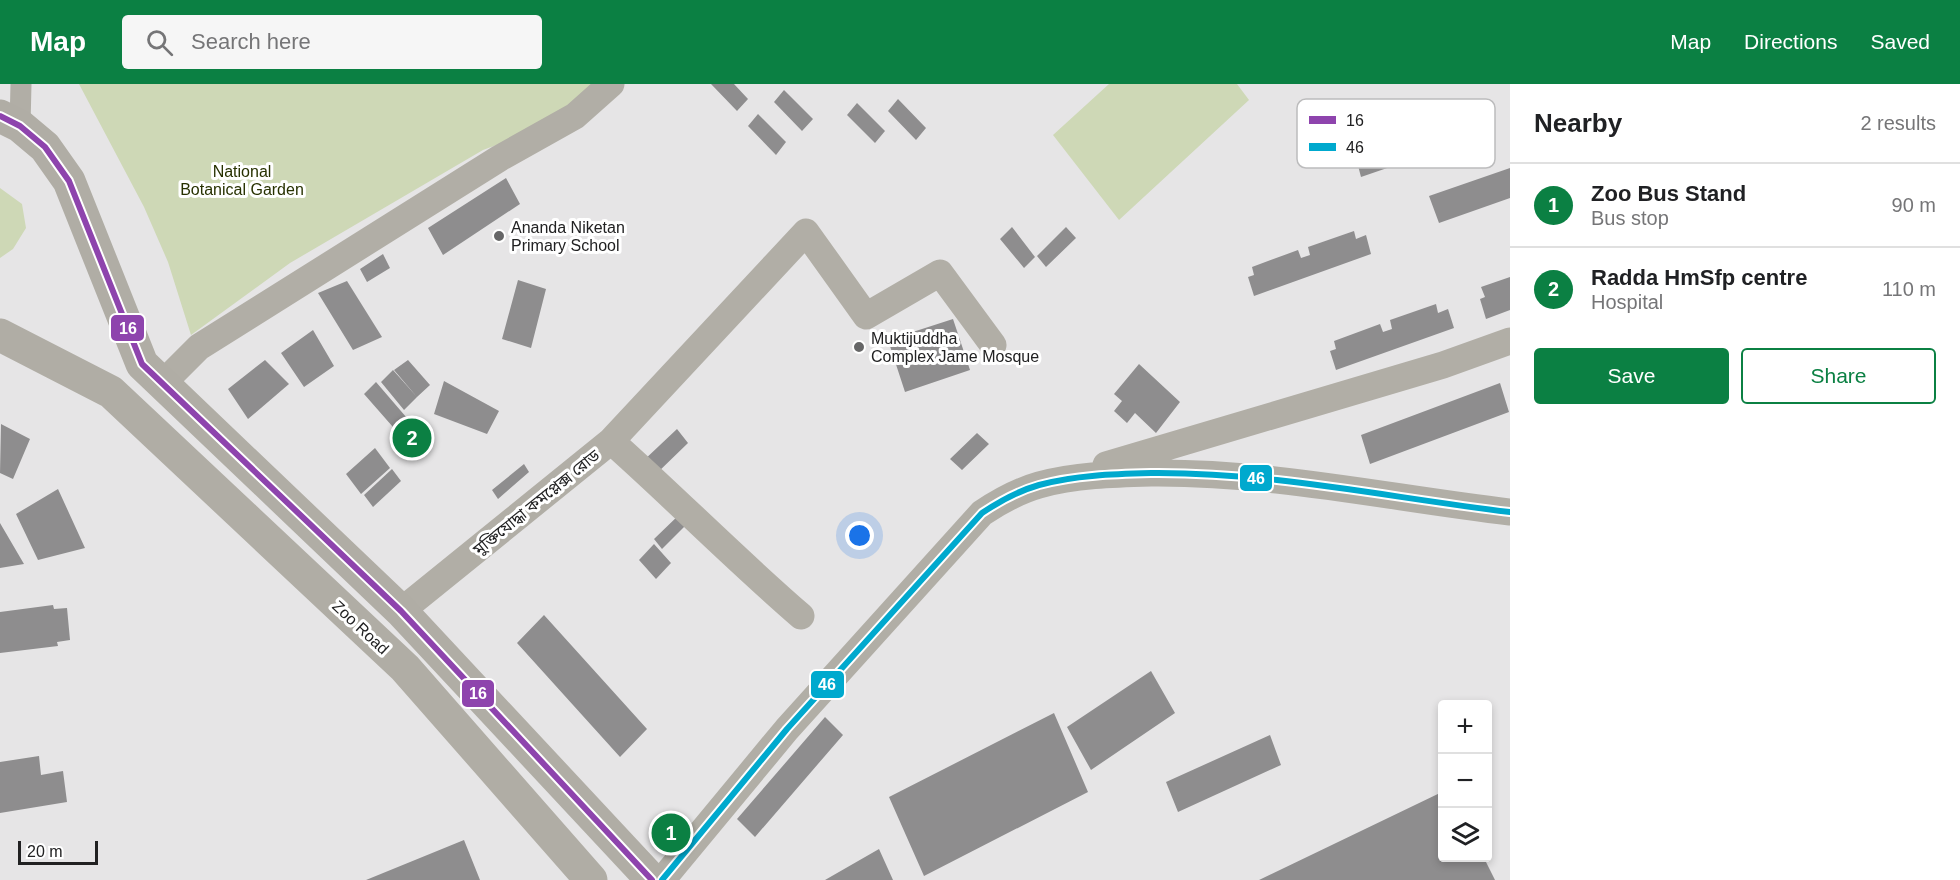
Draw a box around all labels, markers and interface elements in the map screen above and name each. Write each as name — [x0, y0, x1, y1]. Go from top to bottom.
search box — [122, 15, 542, 69]
text: Map — [30, 26, 86, 57]
icon: search — [143, 26, 176, 59]
text: Search here — [191, 29, 311, 54]
text: Map — [1670, 30, 1711, 53]
text: Directions — [1744, 30, 1837, 53]
text: Saved — [1870, 30, 1930, 53]
legend — [1297, 99, 1495, 168]
text: Nearby — [1534, 108, 1622, 138]
text: 16 — [1346, 112, 1364, 129]
text: 2 results — [1860, 112, 1936, 134]
text: 46 — [1346, 139, 1364, 156]
park label: National Botanical Garden — [180, 163, 304, 198]
text: Zoo Bus Stand — [1591, 181, 1746, 206]
text: 1 — [1548, 194, 1559, 216]
text: 90 m — [1892, 194, 1936, 216]
text: Bus stop — [1591, 207, 1669, 229]
place label: Ananda Niketan Primary School — [511, 219, 625, 254]
marker: Ananda Niketan Primary School — [492, 229, 506, 243]
text: Radda HmSfp centre — [1591, 265, 1807, 290]
text: 2 — [1548, 278, 1559, 300]
text: 110 m — [1882, 278, 1936, 300]
text: Hospital — [1591, 291, 1663, 313]
line badge: 16 — [110, 314, 145, 342]
text: 16 — [119, 320, 137, 337]
place label: Muktijuddha Complex Jame Mosque — [871, 330, 1039, 365]
marker: Muktijuddha Complex Jame Mosque — [852, 340, 866, 354]
button: Save — [1534, 348, 1729, 404]
button: Share — [1741, 348, 1936, 404]
pin: 2 — [392, 416, 432, 460]
street label: মুক্তিযোদ্ধা কমপ্লেক্স রোড — [469, 445, 604, 560]
line badge: 46 — [1239, 464, 1273, 492]
text: 46 — [1247, 470, 1265, 487]
your location — [845, 521, 874, 550]
street label: Zoo Road — [329, 597, 392, 658]
line badge: 46 — [810, 670, 845, 699]
text: 46 — [818, 676, 836, 693]
line badge: 16 — [461, 679, 495, 708]
text: 16 — [469, 685, 487, 702]
map controls — [1438, 700, 1492, 862]
button: + — [1438, 700, 1492, 754]
button: − — [1438, 754, 1492, 808]
button: layers — [1438, 808, 1492, 862]
pin: 1 — [652, 810, 690, 855]
scale bar — [18, 838, 98, 866]
text: 20 m — [27, 843, 63, 860]

